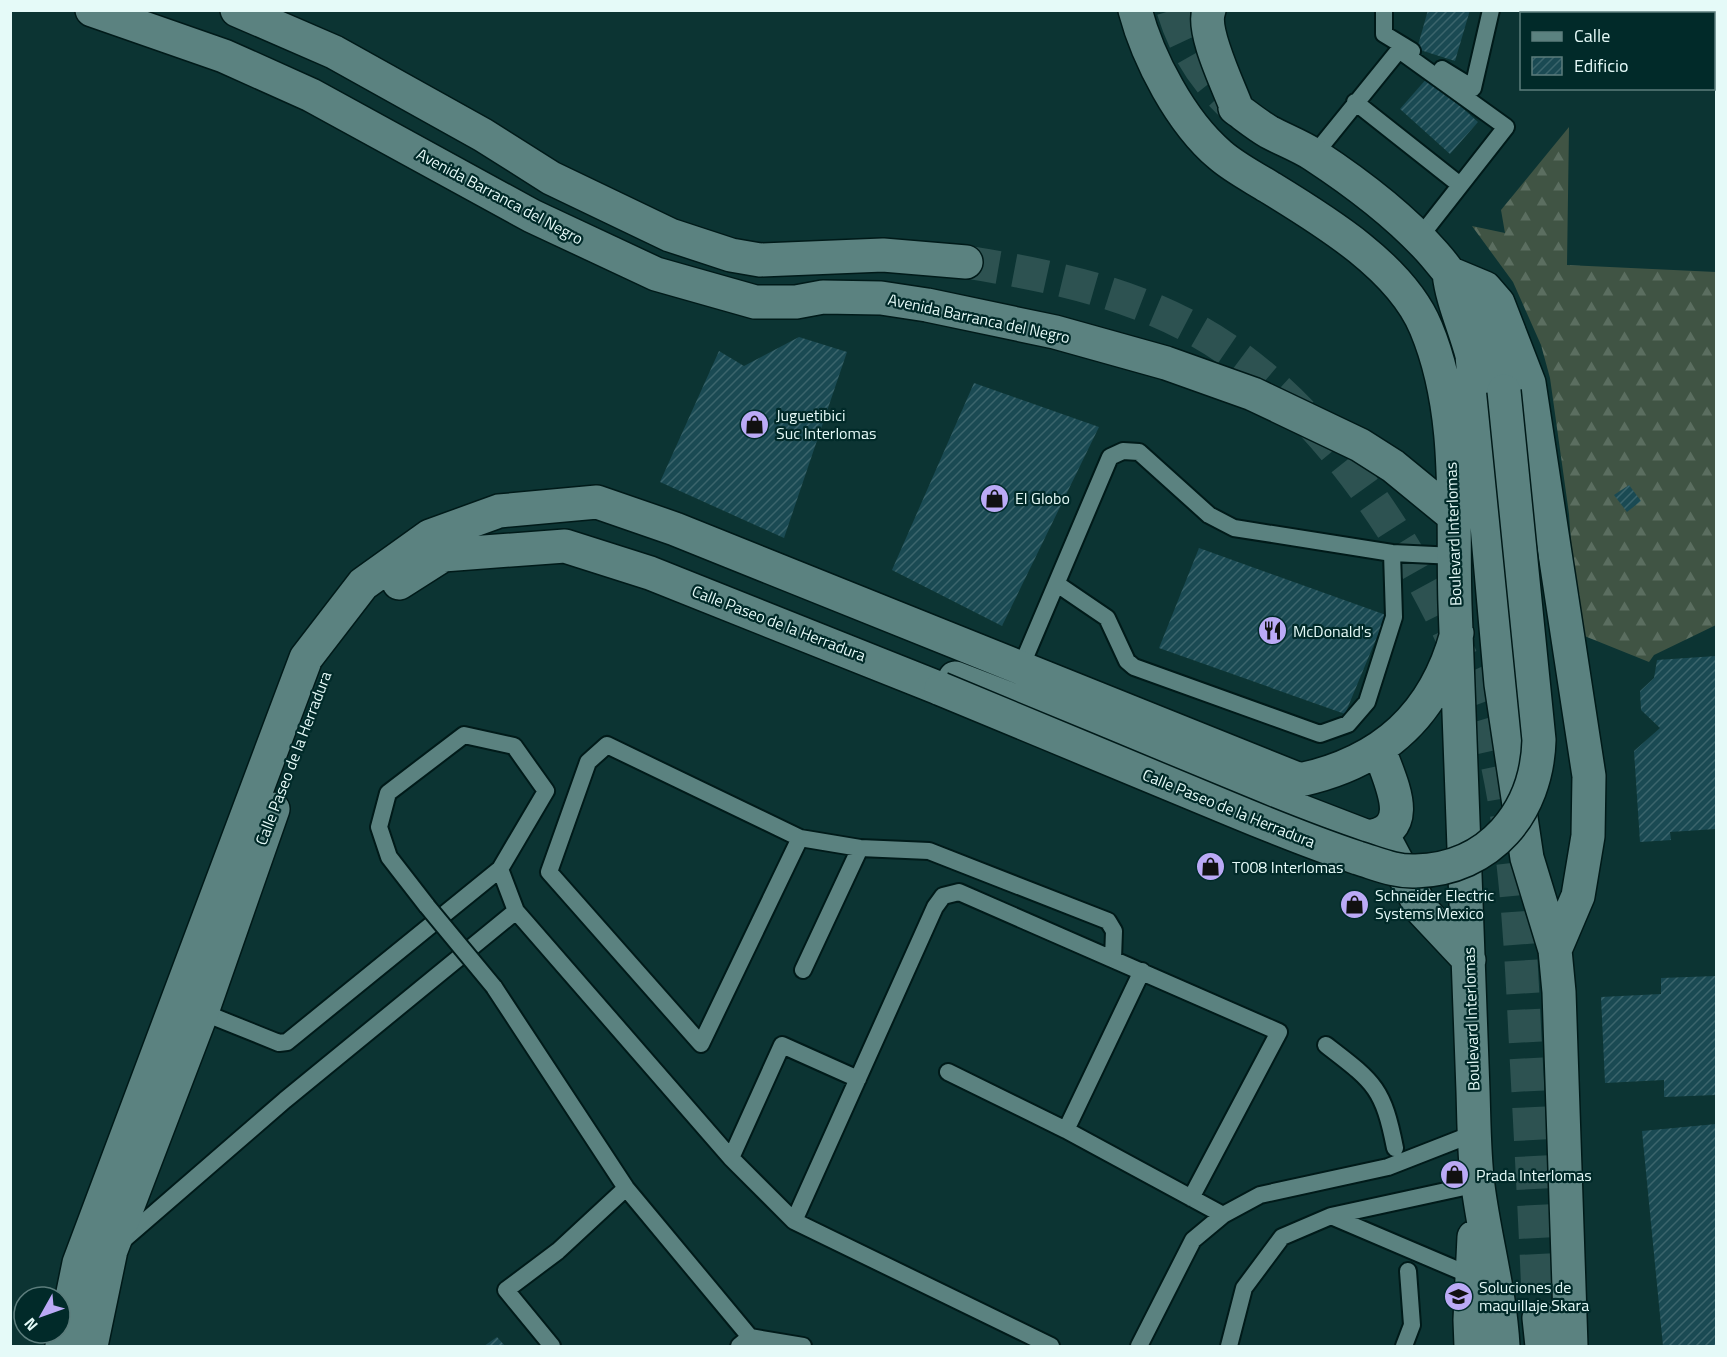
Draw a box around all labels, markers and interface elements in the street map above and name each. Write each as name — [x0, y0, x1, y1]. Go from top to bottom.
legend — [1520, 12, 1715, 90]
text: Calle — [1574, 22, 1610, 49]
text: Edificio — [1574, 52, 1628, 79]
street label: Avenida Barranca del Negro — [412, 142, 588, 250]
street label: Avenida Barranca del Negro — [886, 287, 1072, 349]
place label: Juguetibici Suc Interlomas — [776, 403, 876, 445]
shop icon: Juguetibici Suc Interlomas — [739, 408, 771, 440]
street label: Boulevard Interlomas — [1438, 462, 1468, 606]
shop icon: El Globo — [978, 482, 1010, 514]
place label: El Globo — [1015, 486, 1070, 510]
street label: Calle Paseo de la Herradura — [689, 579, 869, 667]
restaurant icon: McDonald's — [1256, 615, 1288, 647]
place label: McDonald's — [1293, 619, 1372, 643]
street label: Calle Paseo de la Herradura — [249, 668, 337, 848]
street label: Calle Paseo de la Herradura — [1139, 762, 1319, 854]
shop icon: T008 Interlomas — [1195, 851, 1227, 883]
place label: T008 Interlomas — [1232, 855, 1344, 879]
place label: Schneider Electric Systems Mexico — [1375, 883, 1494, 925]
shop icon: Schneider Electric Systems Mexico — [1338, 888, 1370, 920]
street label: Boulevard Interlomas — [1456, 947, 1486, 1091]
shop icon: Prada Interlomas — [1439, 1159, 1471, 1191]
place label: Prada Interlomas — [1476, 1163, 1592, 1187]
place label: Soluciones de maquillaje Skara — [1479, 1275, 1589, 1317]
school or university icon: Soluciones de maquillaje Skara — [1442, 1280, 1474, 1312]
north arrow — [12, 1285, 72, 1345]
text: N — [18, 1313, 43, 1337]

